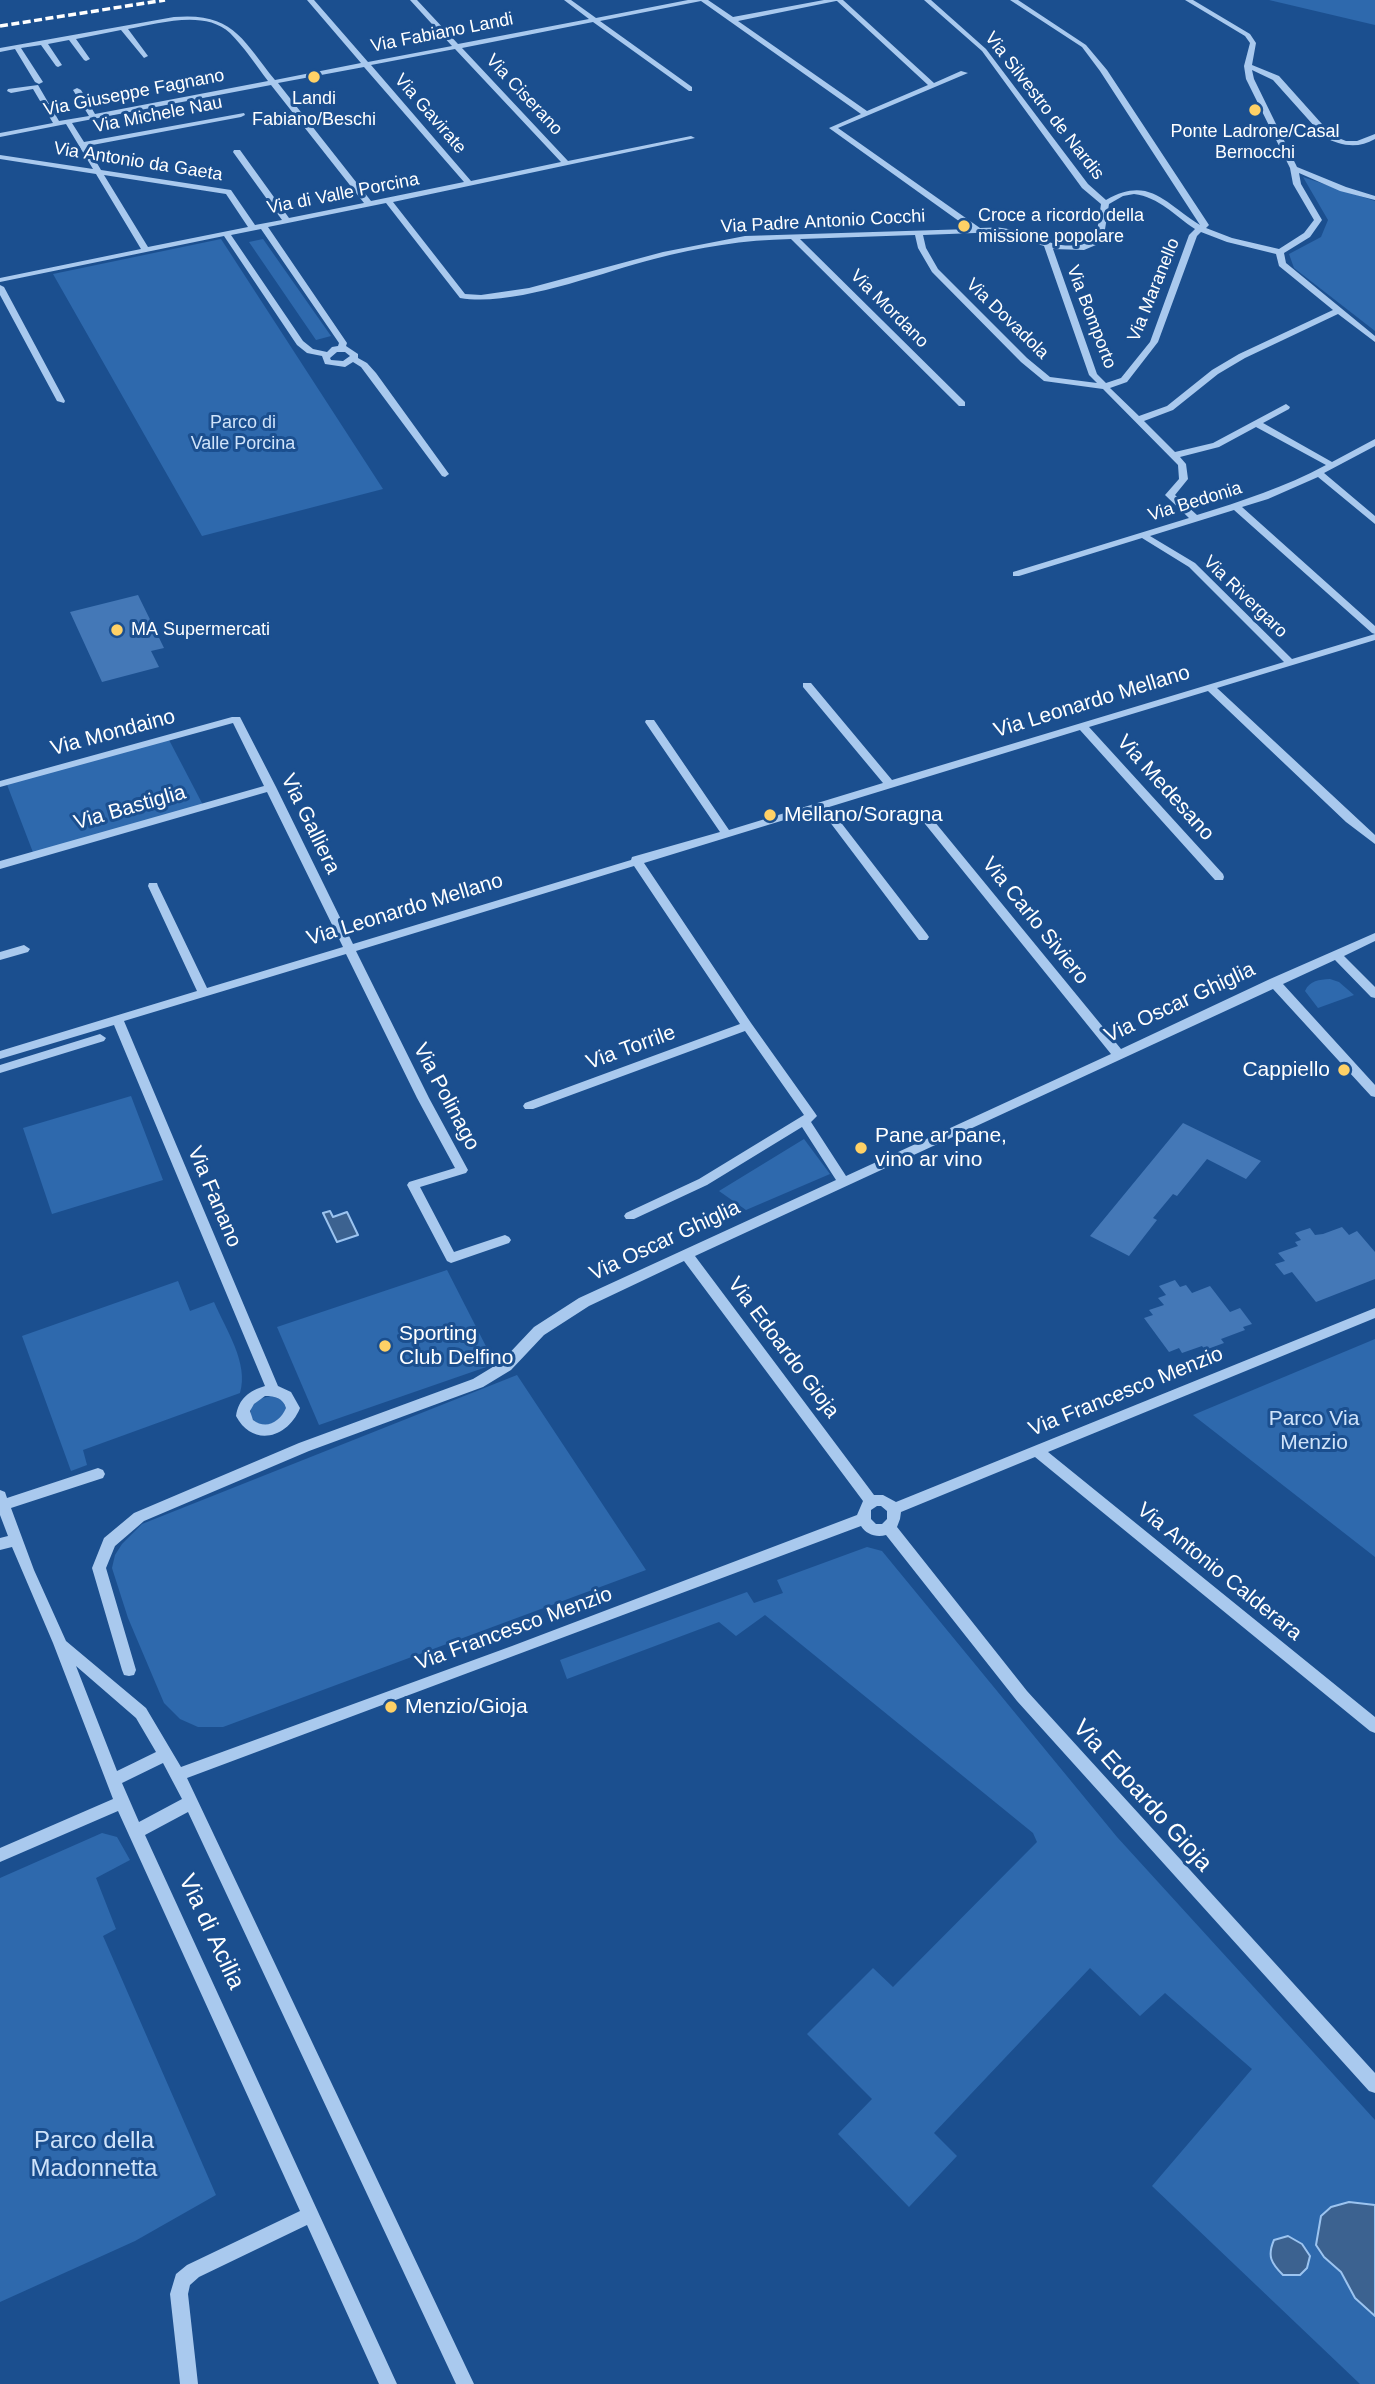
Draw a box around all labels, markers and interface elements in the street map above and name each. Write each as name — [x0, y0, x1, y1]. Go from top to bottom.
street label: Via Fabiano Landi — [369, 9, 515, 57]
street label: Via Silvestro de Nardis — [980, 28, 1108, 184]
street label: Via Ciserano — [481, 50, 567, 140]
street label: Via Giuseppe Fagnano — [42, 65, 226, 121]
marker: Landi Fabiano/Beschi — [306, 69, 322, 85]
street label: Via Gavirate — [389, 70, 471, 158]
place label: Landi Fabiano/Beschi — [252, 88, 376, 130]
street label: Via Michele Nau — [92, 92, 224, 138]
marker: Ponte Ladrone/Casal Bernocchi — [1247, 102, 1263, 118]
place label: Ponte Ladrone/Casal Bernocchi — [1170, 121, 1340, 164]
street label: Via Antonio da Gaeta — [52, 138, 224, 186]
street label: Via di Valle Porcina — [265, 169, 421, 219]
place label: Croce a ricordo della missione popolare — [978, 205, 1144, 248]
street label: Via Padre Antonio Cocchi — [720, 206, 926, 238]
marker: Croce a ricordo della missione popolare — [956, 218, 972, 234]
street label: Via Maranello — [1123, 235, 1185, 345]
street label: Via Bomporto — [1061, 262, 1121, 372]
street label: Via Mordano — [845, 265, 933, 353]
street label: Via Dovadola — [961, 274, 1053, 364]
park label: Parco di Valle Porcina — [191, 412, 295, 454]
street label: Via Bedonia — [1146, 478, 1244, 526]
street label: Via Rivergaro — [1198, 551, 1292, 643]
place label: MA Supermercati — [131, 619, 270, 641]
marker: MA Supermercati — [109, 622, 125, 638]
street label: Via Leonardo Mellano — [991, 660, 1193, 744]
street label: Via Mondaino — [48, 704, 178, 762]
street label: Via Medesano — [1111, 730, 1219, 846]
street label: Via Galliera — [275, 770, 345, 878]
street label: Via Bastiglia — [71, 780, 189, 836]
place label: Mellano/Soragna — [784, 802, 943, 828]
marker: Mellano/Soragna — [762, 807, 778, 823]
street label: Via Carlo Siviero — [976, 852, 1094, 990]
street label: Via Leonardo Mellano — [304, 868, 506, 952]
street label: Via Oscar Ghiglia — [1101, 957, 1259, 1049]
street label: Via Torrile — [583, 1020, 679, 1076]
street label: Via Polinago — [407, 1039, 485, 1155]
place label: Cappiello — [1242, 1057, 1330, 1083]
marker: Cappiello — [1336, 1062, 1352, 1078]
place label: Pane ar pane, vino ar vino — [875, 1123, 1007, 1173]
marker: Pane ar pane, vino ar vino — [853, 1140, 869, 1156]
street label: Via Fanano — [181, 1143, 247, 1251]
street label: Via Oscar Ghiglia — [586, 1195, 744, 1287]
street label: Via Edoardo Gioja — [722, 1273, 844, 1423]
place label: Sporting Club Delfino — [399, 1321, 513, 1371]
marker: Sporting Club Delfino — [377, 1338, 393, 1354]
street label: Via Francesco Menzio — [1025, 1341, 1227, 1443]
park label: Parco Via Menzio — [1269, 1406, 1359, 1456]
street label: Via Antonio Calderara — [1131, 1498, 1307, 1646]
street label: Via Francesco Menzio — [412, 1582, 616, 1676]
place label: Menzio/Gioja — [405, 1694, 528, 1720]
marker: Menzio/Gioja — [383, 1699, 399, 1715]
street label: Via Edoardo Gioja — [1066, 1714, 1218, 1878]
street label: Via di Acilia — [172, 1870, 250, 1994]
park label: Parco della Madonnetta — [31, 2127, 157, 2183]

